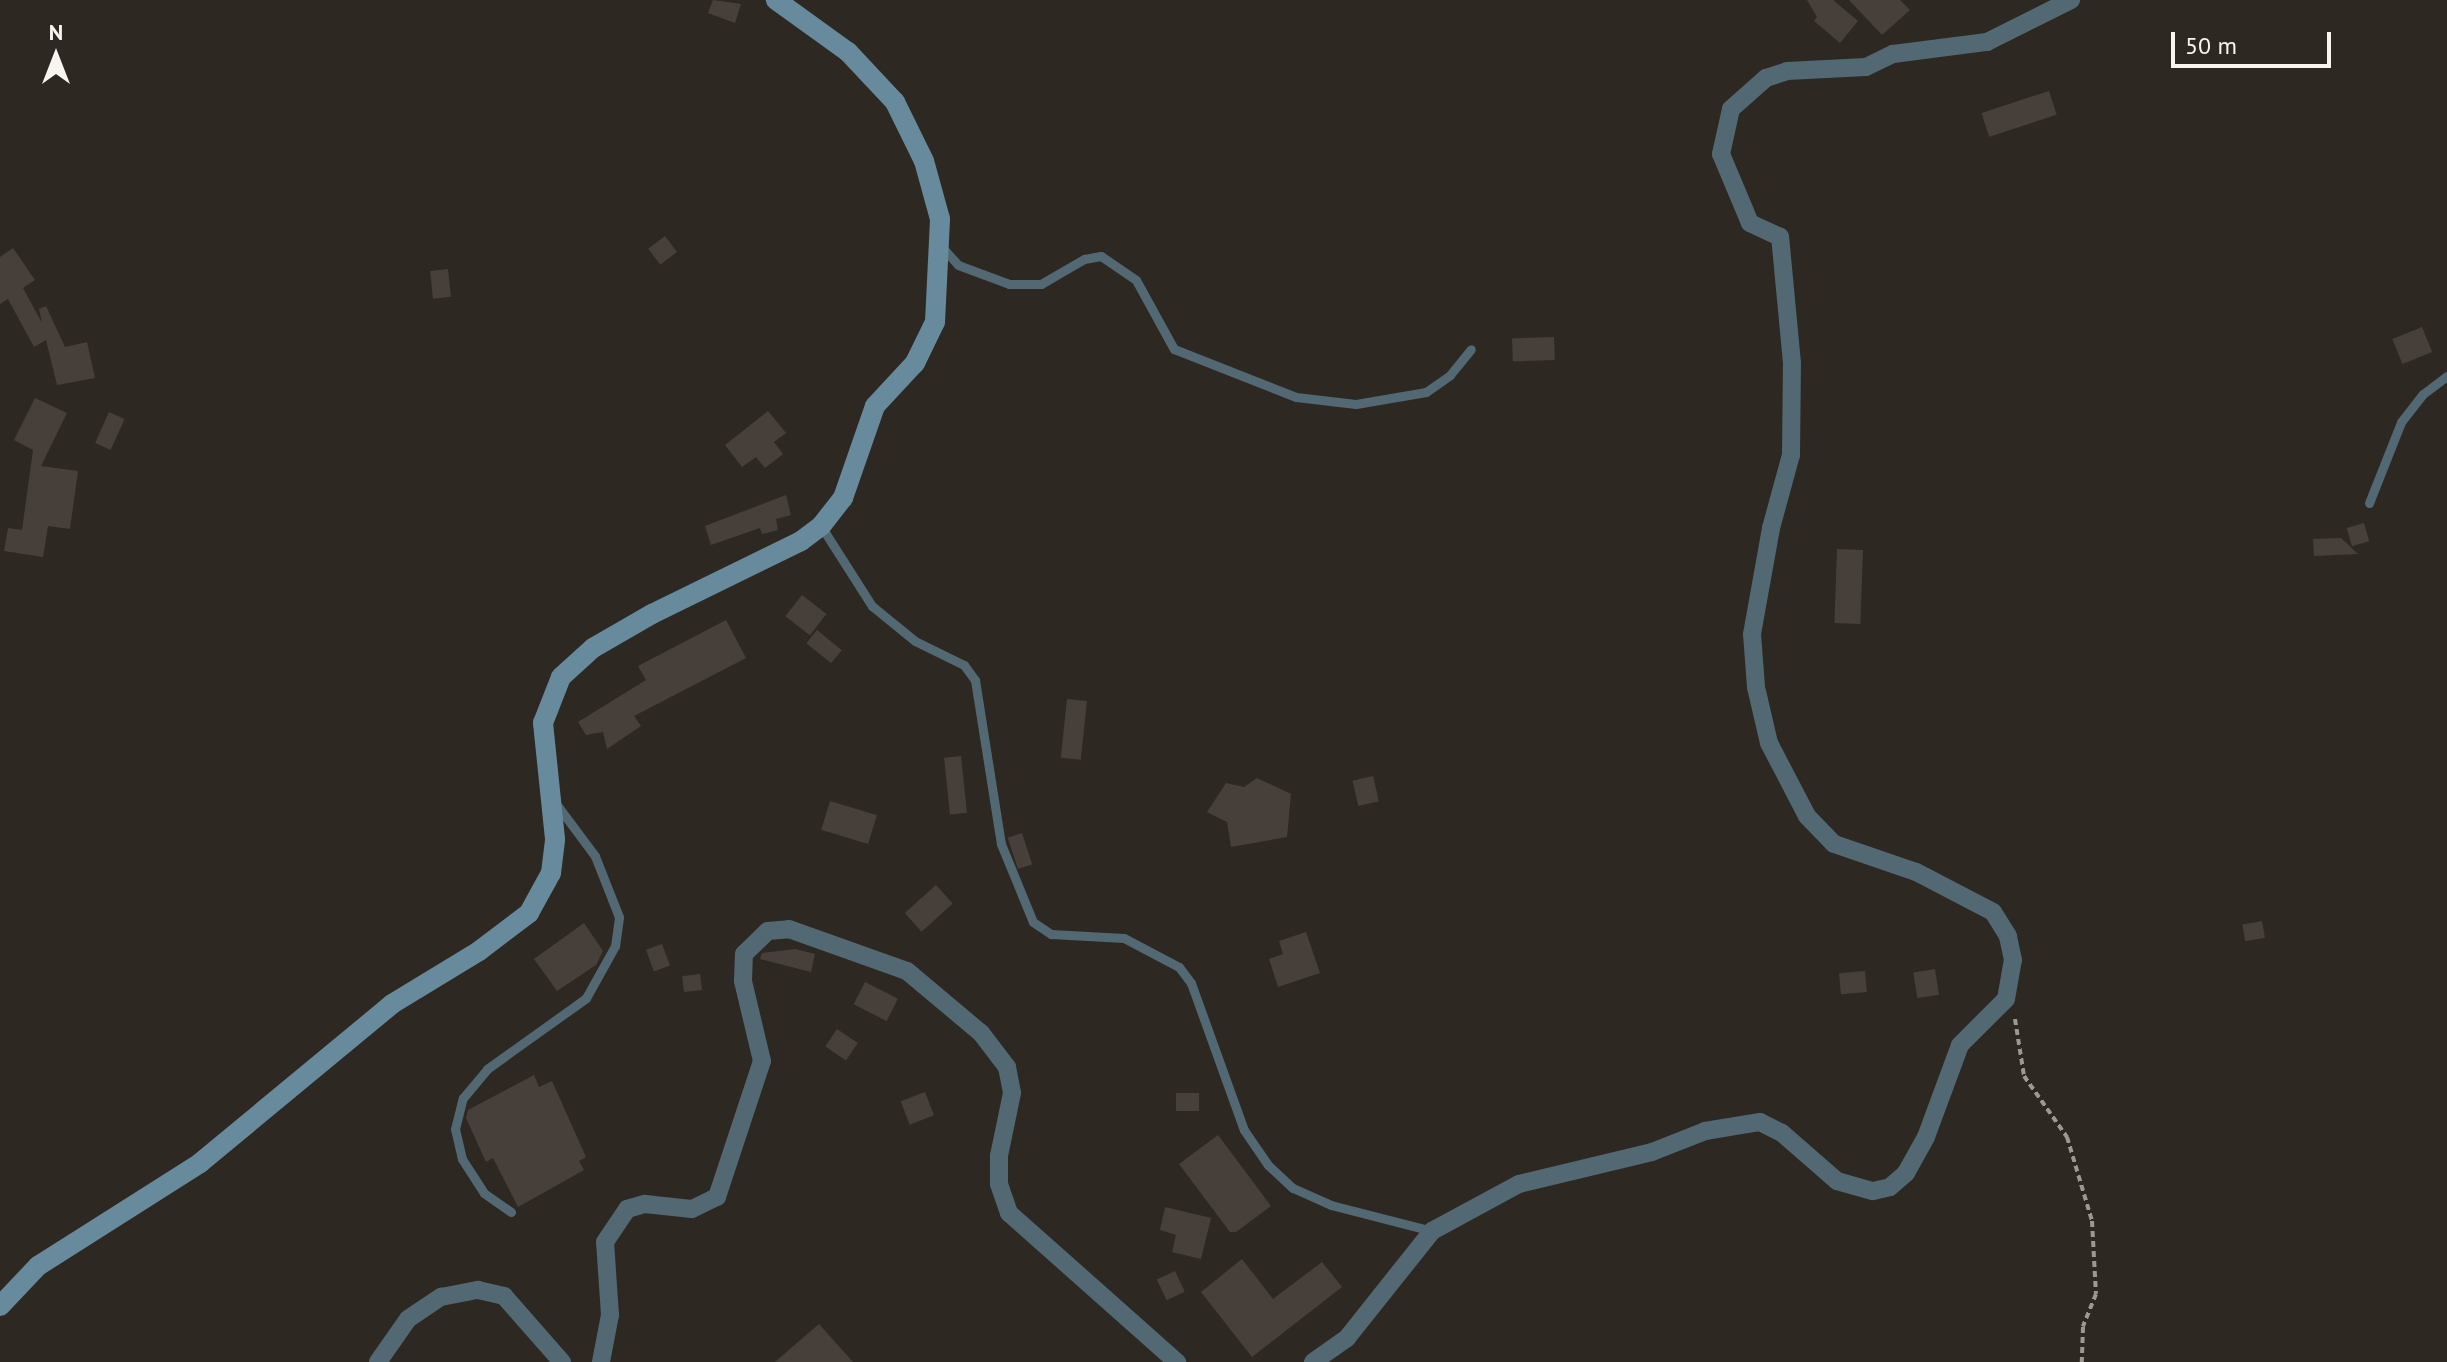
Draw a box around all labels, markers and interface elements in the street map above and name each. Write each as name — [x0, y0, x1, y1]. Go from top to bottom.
north arrow — [16, 16, 96, 96]
scale bar — [2175, 16, 2335, 66]
text: N — [49, 18, 63, 46]
text: 50 m — [2185, 30, 2237, 61]

